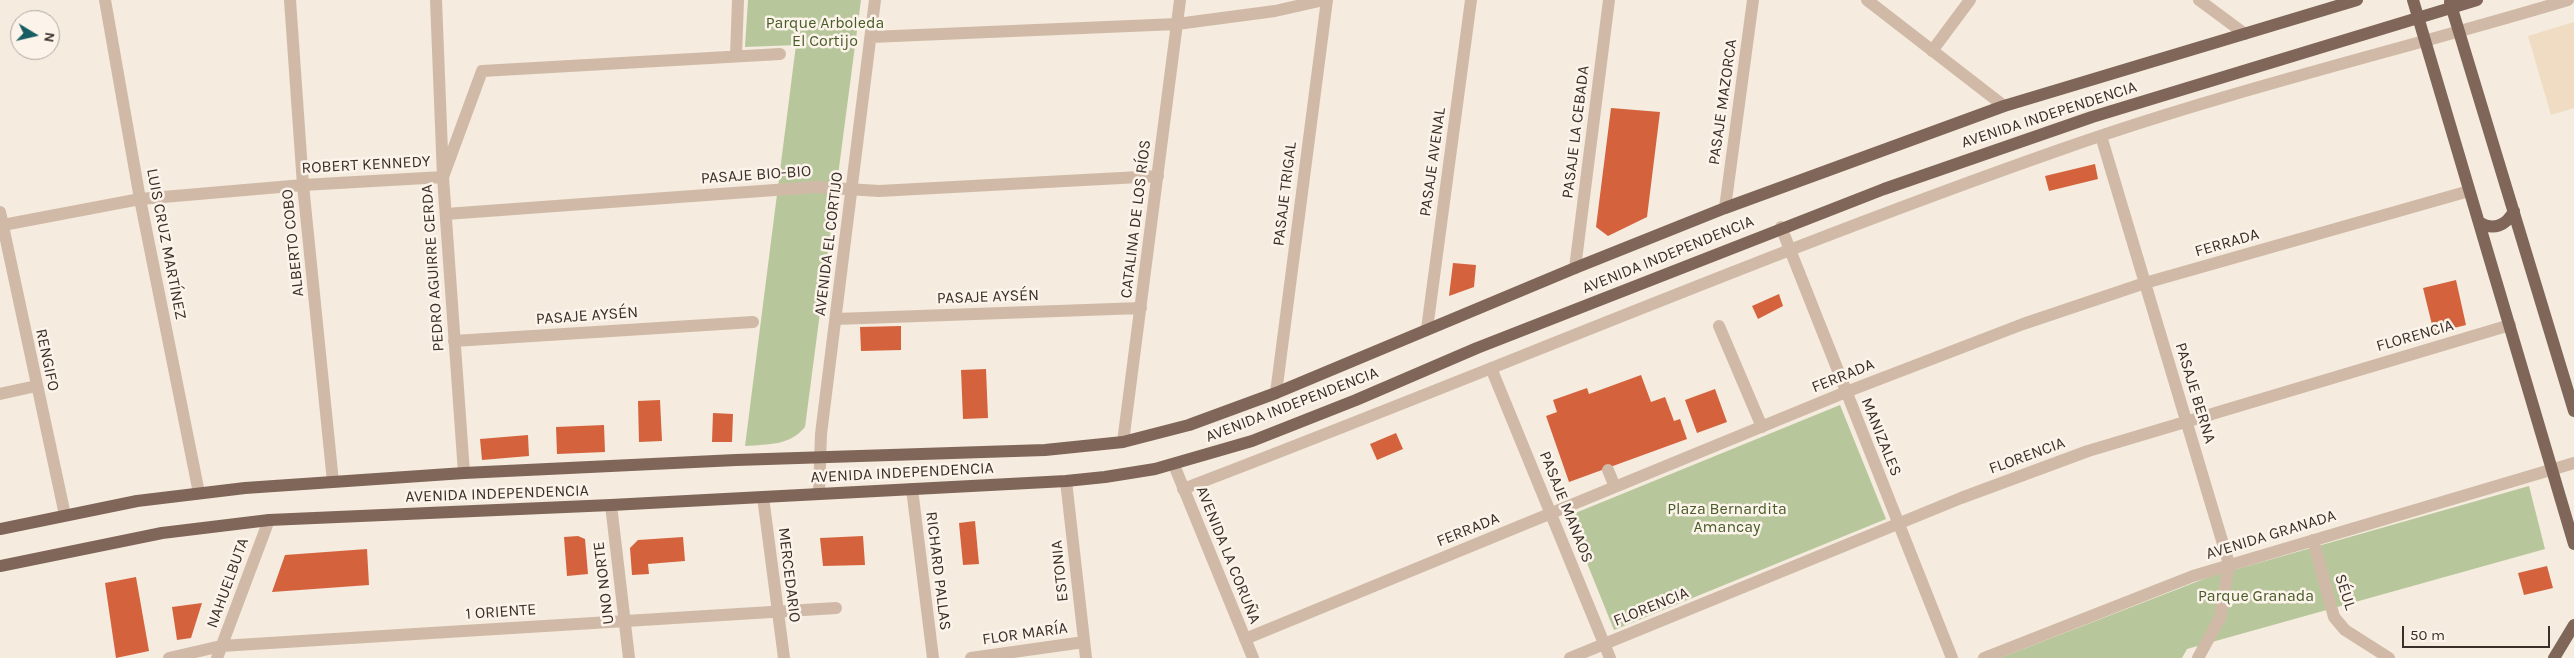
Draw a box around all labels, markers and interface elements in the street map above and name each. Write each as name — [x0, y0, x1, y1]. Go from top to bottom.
north arrow — [10, 10, 60, 60]
park label: Parque Arboleda El Cortijo — [766, 13, 884, 51]
text: N — [40, 31, 59, 44]
street label: PASAJE MAZORCA — [1705, 38, 1741, 166]
street label: PASAJE LA CEBADA — [1558, 64, 1594, 200]
street label: AVENIDA INDEPENDENCIA — [1959, 78, 2139, 152]
street label: PASAJE AVENAL — [1416, 106, 1450, 218]
street label: CATALINA DE LOS RÍOS — [1117, 139, 1155, 299]
street label: PASAJE TRIGAL — [1269, 141, 1301, 247]
street label: ROBERT KENNEDY — [301, 152, 431, 178]
street label: PASAJE BIO-BIO — [700, 162, 812, 188]
street label: LUIS CRUZ MARTÍNEZ — [142, 167, 190, 321]
street label: AVENIDA EL CORTIJO — [811, 171, 847, 317]
street label: PEDRO AGUIRRE CERDA — [418, 184, 448, 352]
street label: ALBERTO COBO — [278, 188, 308, 298]
street label: AVENIDA INDEPENDENCIA — [1579, 212, 1757, 298]
street label: FERRADA — [2193, 225, 2261, 261]
street label: PASAJE AYSÉN — [937, 286, 1039, 308]
street label: PASAJE AYSÉN — [535, 303, 639, 329]
street label: FLORENCIA — [2374, 316, 2456, 356]
street label: RENGIFO — [31, 327, 63, 393]
street label: PASAJE BERNA — [2171, 340, 2219, 446]
street label: FERRADA — [1809, 355, 1877, 397]
street label: AVENIDA INDEPENDENCIA — [1203, 363, 1381, 447]
street label: MANIZALES — [1857, 395, 1905, 479]
street label: FLORENCIA — [1986, 433, 2068, 479]
street label: PASAJE MANAOS — [1535, 449, 1597, 565]
street label: AVENIDA INDEPENDENCIA — [810, 459, 994, 487]
street label: AVENIDA INDEPENDENCIA — [405, 481, 589, 507]
street label: AVENIDA LA CORUÑA — [1192, 483, 1264, 627]
park label: Plaza Bernardita Amancay — [1667, 499, 1787, 537]
street label: AVENIDA GRANADA — [2204, 506, 2338, 564]
street label: FERRADA — [1434, 509, 1502, 551]
street label: RICHARD PALLAS — [921, 511, 955, 631]
street label: MERCEDARIO — [774, 526, 804, 624]
street label: NAHUELBUTA — [203, 535, 253, 631]
street label: ESTONIA — [1047, 539, 1073, 603]
street label: UNO NORTE — [589, 540, 619, 626]
street label: SÉUL — [2330, 572, 2360, 612]
street label: FLORENCIA — [1611, 583, 1691, 631]
park label: Parque Granada — [2198, 586, 2314, 606]
street label: 1 ORIENTE — [465, 600, 537, 624]
scale bar — [2404, 616, 2552, 648]
street label: FLOR MARÍA — [981, 619, 1069, 649]
text: 50 m — [2410, 626, 2445, 644]

